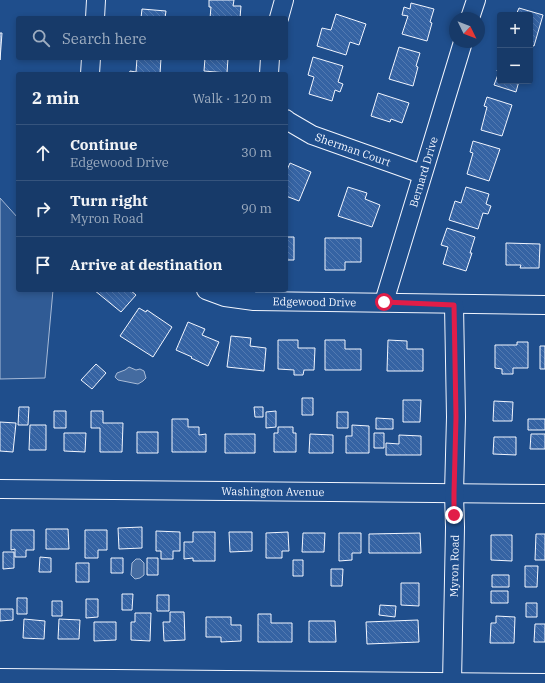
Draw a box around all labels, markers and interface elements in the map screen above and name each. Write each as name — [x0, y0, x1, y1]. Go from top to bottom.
north arrow — [449, 12, 485, 48]
map controls — [497, 12, 533, 84]
button: + — [497, 12, 533, 48]
search box — [16, 16, 288, 60]
icon: search — [30, 27, 52, 49]
text: Search here — [62, 29, 147, 48]
button: − — [497, 48, 533, 84]
text: 2 min — [32, 87, 80, 109]
text: Walk · 120 m — [193, 90, 272, 107]
street label: Sherman Court — [313, 130, 393, 169]
text: Continue — [70, 135, 137, 154]
street label: Bernard Drive — [406, 135, 441, 209]
icon: ahead — [32, 142, 54, 164]
text: 30 m — [241, 144, 272, 161]
text: Edgewood Drive — [70, 154, 169, 171]
text: Turn right — [70, 191, 148, 210]
icon: right — [32, 198, 54, 220]
text: 90 m — [241, 200, 272, 217]
text: Myron Road — [70, 210, 144, 227]
icon: arrive — [32, 254, 54, 276]
text: Arrive at destination — [70, 255, 222, 274]
route start — [375, 293, 393, 311]
street label: Edgewood Drive — [273, 294, 357, 309]
street label: Washington Avenue — [221, 484, 325, 499]
route end — [445, 506, 463, 524]
street label: Myron Road — [447, 534, 462, 597]

